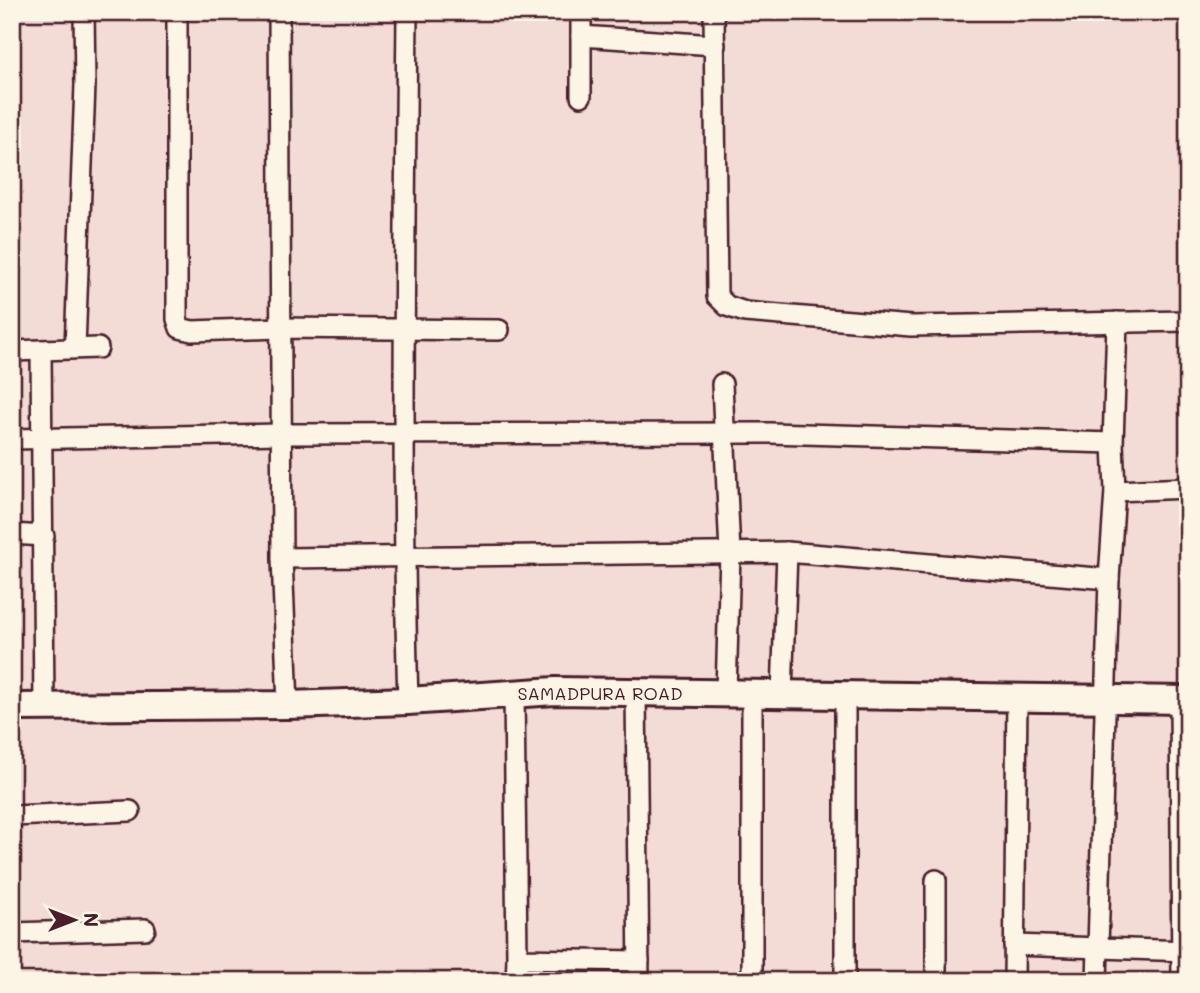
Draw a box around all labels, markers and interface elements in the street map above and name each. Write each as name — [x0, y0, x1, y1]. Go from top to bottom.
street label: SAMADPURA ROAD — [517, 681, 683, 705]
north arrow — [38, 884, 108, 954]
text: N — [79, 913, 104, 927]

